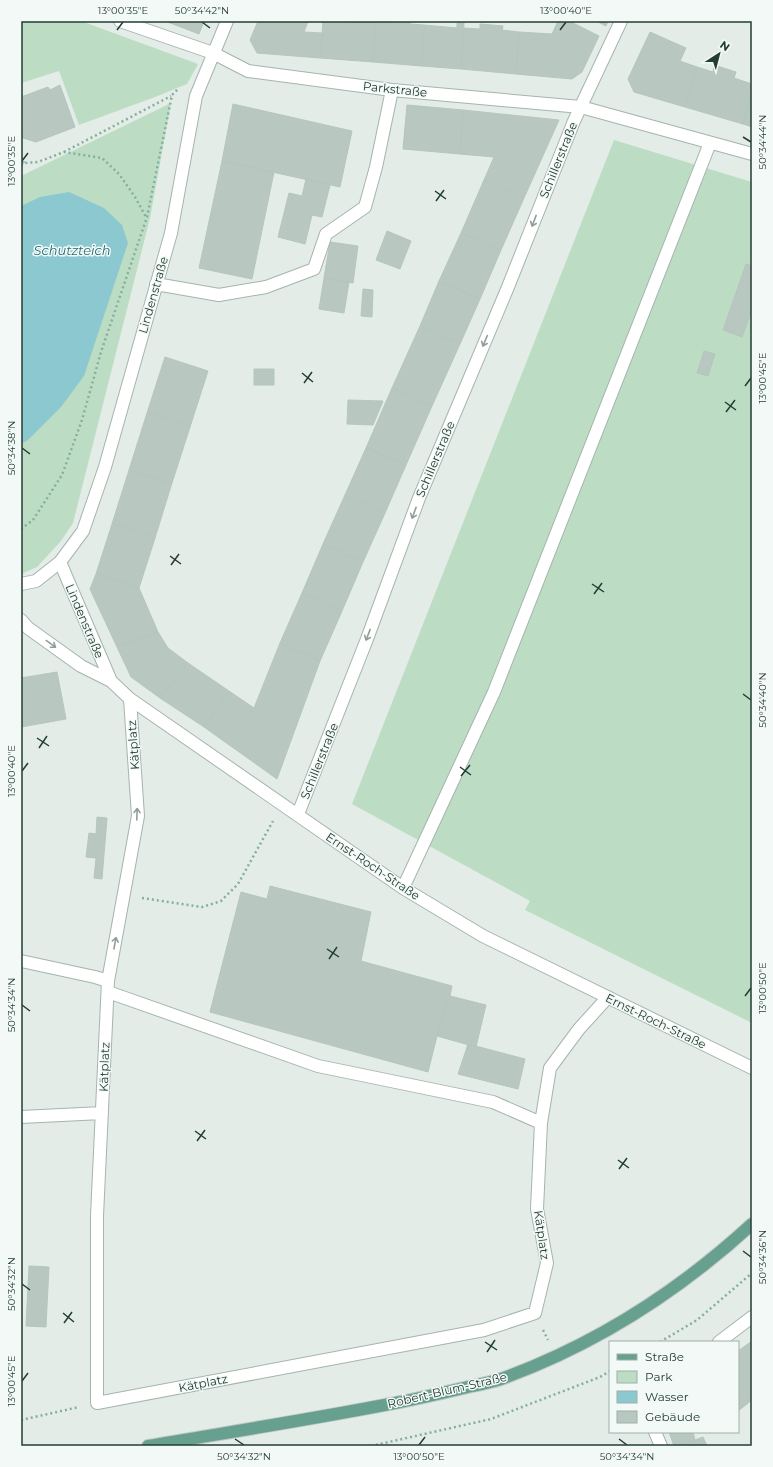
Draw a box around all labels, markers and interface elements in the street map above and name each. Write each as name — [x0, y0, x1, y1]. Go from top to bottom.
text: 13°00'35"E — [98, 4, 149, 17]
text: 50°34'42"N — [175, 4, 229, 17]
text: 13°00'40"E — [540, 4, 592, 17]
north arrow — [699, 34, 739, 74]
text: N — [717, 38, 733, 54]
street label: Parkstraße — [362, 78, 428, 100]
text: 50°34'44"N — [756, 114, 769, 170]
street label: Schillerstraße — [536, 120, 580, 200]
text: 13°00'35"E — [5, 135, 18, 186]
one-way arrow — [529, 214, 537, 226]
water label: Schutzteich — [33, 242, 111, 258]
street label: Lindenstraße — [135, 255, 171, 335]
one-way arrow — [481, 335, 488, 347]
text: 13°00'45"E — [756, 352, 769, 403]
street label: Schillerstraße — [412, 419, 458, 499]
text: 50°34'38"N — [5, 421, 18, 475]
one-way arrow — [409, 507, 417, 519]
street label: Lindenstraße — [63, 582, 107, 660]
one-way arrow — [364, 629, 372, 641]
one-way arrow — [45, 640, 56, 649]
text: 50°34'40"N — [756, 672, 769, 728]
street label: Kätplatz — [124, 720, 142, 770]
street label: Schillerstraße — [297, 721, 341, 801]
text: 13°00'40"E — [5, 745, 18, 797]
one-way arrow — [133, 808, 141, 821]
street label: Ernst-Roch-Straße — [323, 829, 423, 903]
one-way arrow — [111, 936, 119, 949]
text: 13°00'50"E — [756, 962, 769, 1014]
text: 50°34'34"N — [5, 978, 18, 1032]
street label: Ernst-Roch-Straße — [603, 990, 709, 1052]
street label: Kätplatz — [96, 1042, 112, 1092]
street label: Kätplatz — [531, 1209, 553, 1261]
text: 50°34'36"N — [756, 1230, 769, 1284]
text: 50°34'32"N — [5, 1257, 18, 1311]
legend — [609, 1341, 739, 1433]
text: Straße — [645, 1349, 684, 1364]
text: 13°00'45"E — [5, 1355, 18, 1406]
street label: Robert-Blum-Straße — [386, 1369, 508, 1411]
text: Park — [645, 1369, 673, 1384]
street label: Kätplatz — [177, 1371, 229, 1395]
text: Wasser — [645, 1389, 689, 1404]
text: Gebäude — [645, 1409, 700, 1424]
text: 50°34'32"N — [217, 1450, 271, 1463]
text: 13°00'50"E — [393, 1450, 445, 1463]
text: 50°34'34"N — [600, 1450, 654, 1463]

